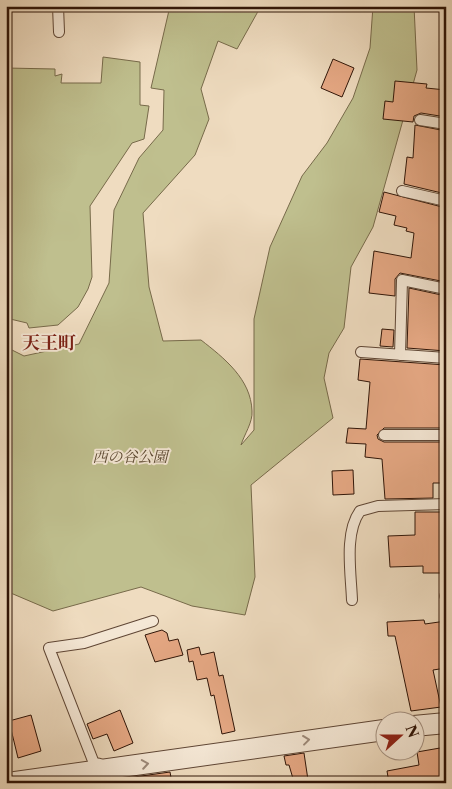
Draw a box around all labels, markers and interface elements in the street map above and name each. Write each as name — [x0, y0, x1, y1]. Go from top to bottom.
district label: 天王町 — [22, 332, 76, 354]
park label: 西の谷公園 — [92, 447, 170, 466]
north arrow — [374, 712, 424, 762]
text: N — [402, 722, 423, 740]
one-way arrow — [302, 735, 310, 746]
one-way arrow — [141, 759, 149, 770]

